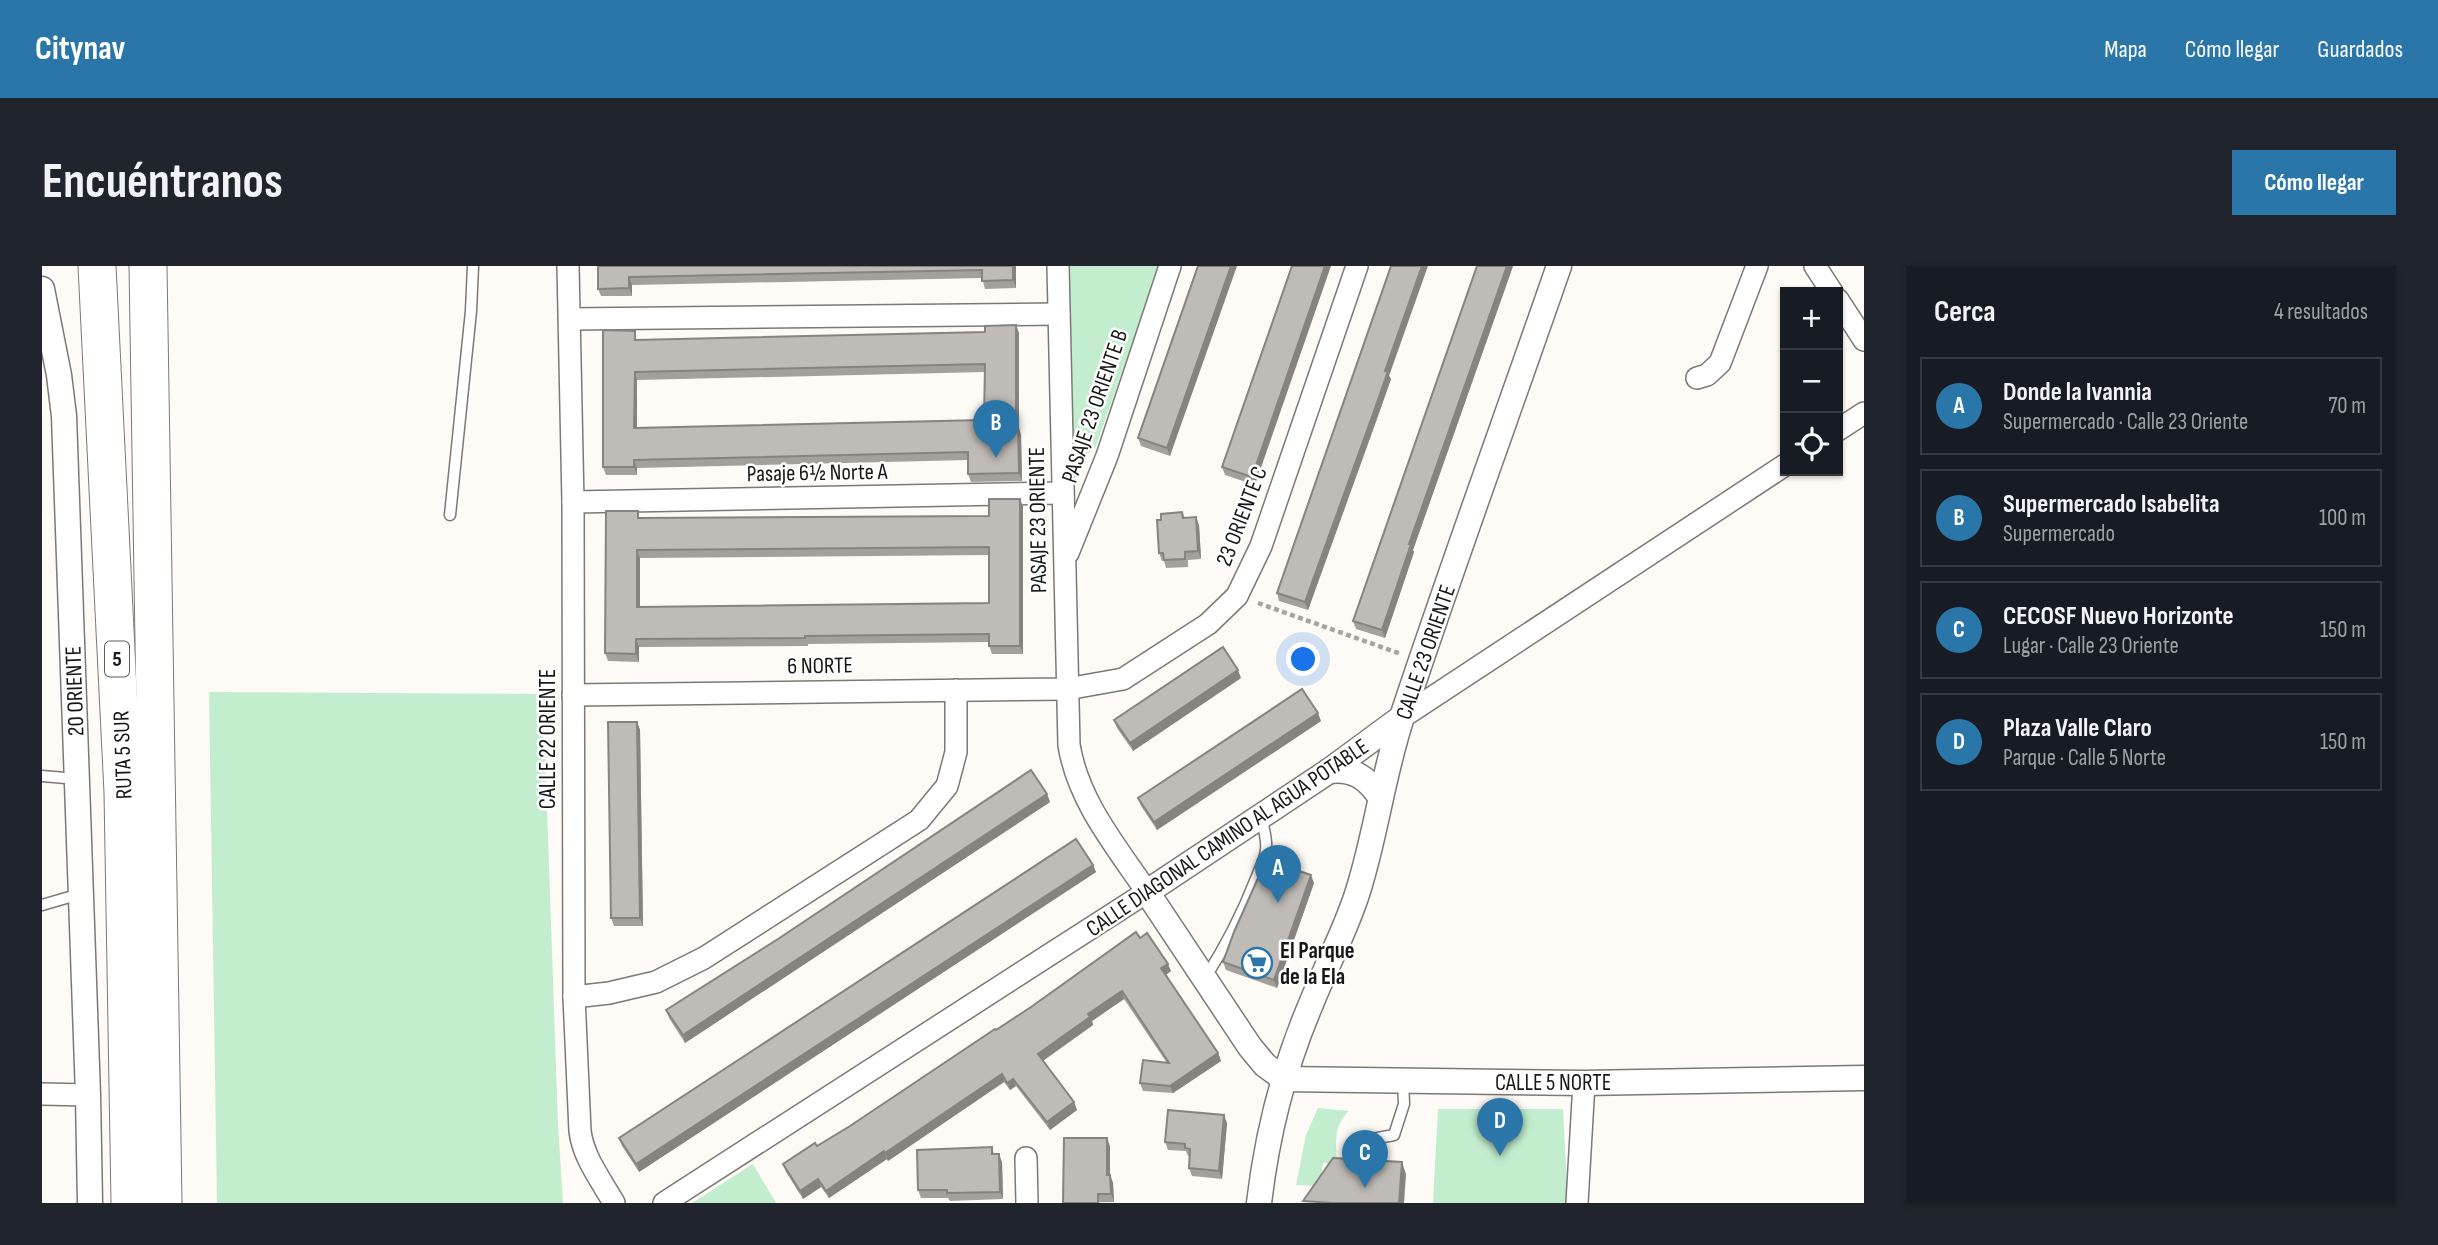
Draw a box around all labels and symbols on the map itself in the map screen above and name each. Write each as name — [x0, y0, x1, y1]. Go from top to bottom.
street label: PASAJE 23 ORIENTE B — [1056, 326, 1134, 487]
pin: B — [973, 400, 1019, 458]
street label: PASAJE 23 ORIENTE — [1023, 447, 1053, 593]
street label: Pasaje 6½ Norte A — [746, 458, 888, 488]
street label: 23 ORIENTE C — [1210, 463, 1274, 570]
street label: CALLE 23 ORIENTE — [1390, 581, 1462, 723]
road number: 5 — [105, 642, 129, 676]
your location — [1286, 642, 1320, 676]
street label: 20 ORIENTE — [59, 645, 91, 736]
street label: 6 NORTE — [787, 651, 853, 681]
street label: CALLE 22 ORIENTE — [534, 669, 562, 809]
street label: RUTA 5 SUR — [107, 710, 139, 800]
street label: CALLE DIAGONAL CAMINO AL AGUA POTABLE — [1081, 732, 1373, 942]
pin: A — [1255, 845, 1301, 903]
place label: El Parque de la Ela — [1280, 937, 1355, 991]
supermarket icon: El Parque de la Ela — [1240, 946, 1274, 980]
street label: CALLE 5 NORTE — [1495, 1069, 1611, 1097]
pin: D — [1477, 1098, 1523, 1156]
pin: C — [1342, 1130, 1388, 1188]

